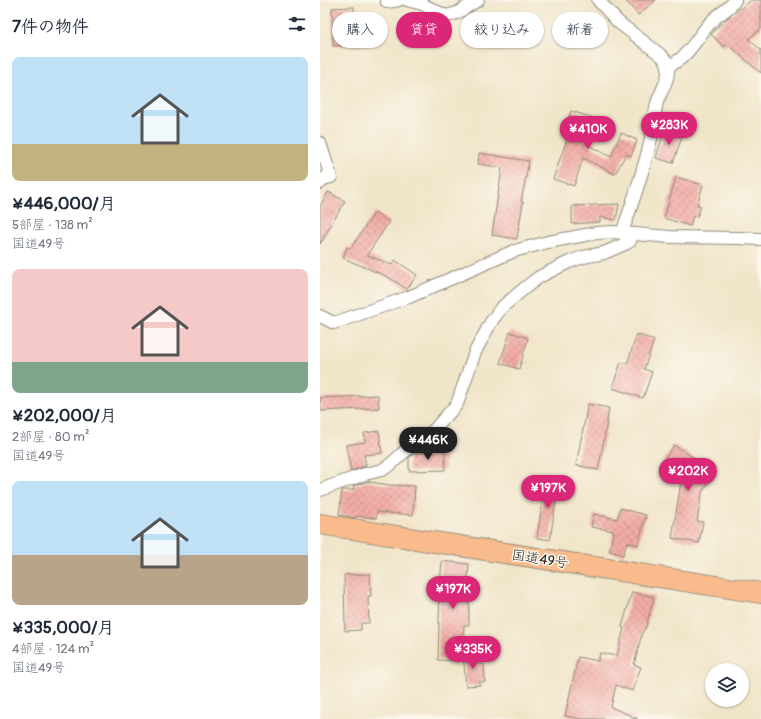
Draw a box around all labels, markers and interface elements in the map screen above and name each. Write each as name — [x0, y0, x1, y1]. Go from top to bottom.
chip: 購入 — [332, 12, 388, 48]
chip: 賃貸 — [396, 12, 452, 48]
chip: 絞り込み — [460, 12, 544, 48]
chip: 新着 — [552, 12, 608, 48]
icon: filters — [286, 13, 308, 35]
text: 7件の物件 — [12, 16, 89, 37]
icon: home — [124, 83, 196, 155]
pin: ¥283K — [641, 112, 697, 146]
pin: ¥410K — [560, 116, 616, 150]
text: ¥283K — [650, 117, 688, 133]
text: ¥410K — [569, 121, 607, 137]
text: ¥446,000/月 — [12, 193, 116, 214]
text: 5部屋 · 138 m² — [12, 217, 93, 233]
text: 国道49号 — [12, 236, 65, 252]
icon: home — [124, 295, 196, 367]
text: ¥202,000/月 — [12, 405, 117, 426]
pin: ¥446K — [400, 427, 456, 461]
text: 2部屋 · 80 m² — [12, 429, 89, 445]
text: ¥446K — [408, 432, 448, 448]
text: 国道49号 — [12, 448, 65, 464]
pin: ¥202K — [660, 458, 716, 492]
text: ¥202K — [668, 463, 708, 479]
pin: ¥197K — [520, 475, 576, 509]
text: ¥197K — [530, 480, 566, 496]
icon: home — [124, 507, 196, 579]
street label: 国道49号 — [510, 546, 570, 572]
pin: ¥197K — [425, 576, 481, 610]
text: ¥197K — [435, 581, 471, 597]
text: ¥335,000/月 — [12, 617, 114, 638]
pin: ¥335K — [445, 636, 501, 670]
text: 4部屋 · 124 m² — [12, 641, 94, 657]
text: ¥335K — [454, 641, 492, 657]
text: 国道49号 — [12, 660, 65, 676]
map controls — [705, 663, 749, 707]
button: layers — [705, 663, 749, 707]

